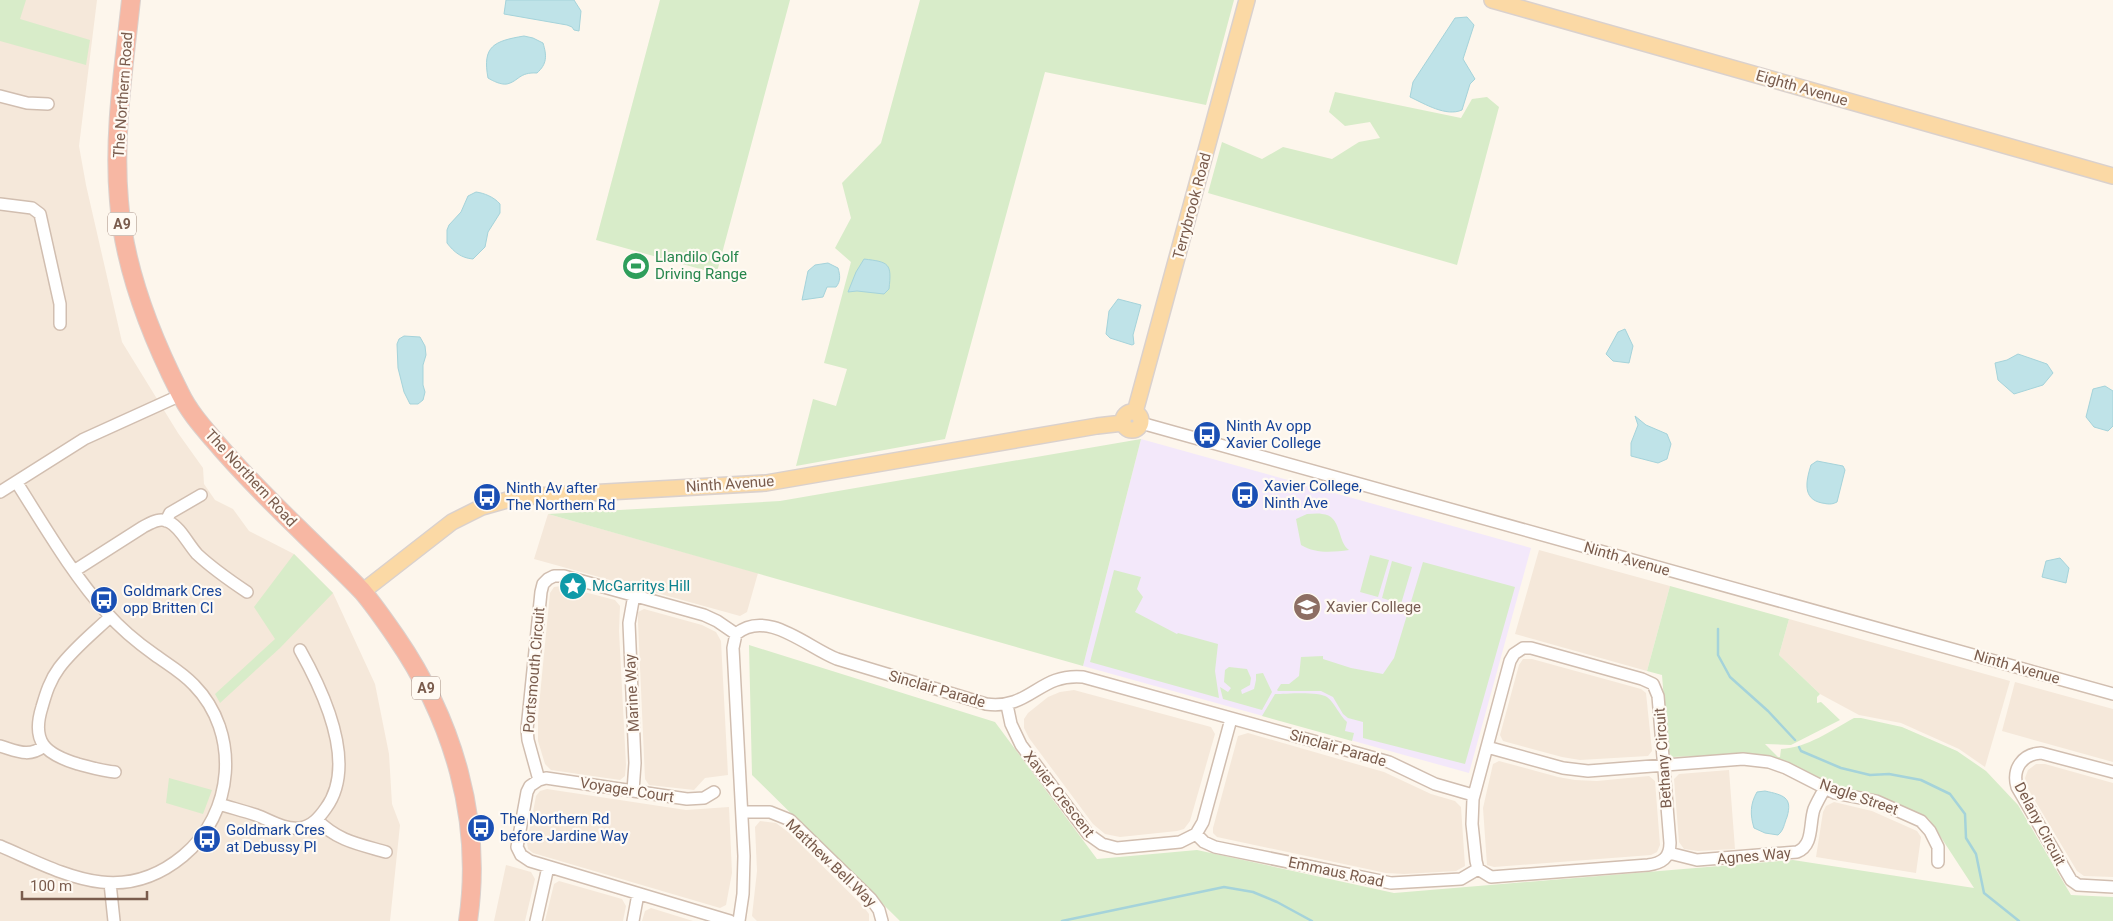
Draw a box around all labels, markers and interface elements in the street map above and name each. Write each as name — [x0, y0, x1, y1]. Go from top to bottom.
street label: The Northern Road — [110, 31, 136, 159]
street label: Eighth Avenue — [1754, 66, 1850, 110]
street label: Terrybrook Road — [1169, 151, 1215, 261]
road number: A9 — [108, 212, 136, 235]
place label: Llandilo Golf Driving Range — [655, 248, 747, 283]
sports icon: Llandilo Golf Driving Range — [621, 251, 651, 281]
place label: Ninth Av opp Xavier College — [1226, 417, 1321, 452]
bus stop icon: Ninth Av opp Xavier College — [1192, 420, 1222, 450]
street label: The Northern Road — [201, 426, 301, 530]
street label: Ninth Avenue — [685, 472, 775, 496]
place label: Xavier College, Ninth Ave — [1264, 477, 1362, 512]
place label: Ninth Av after The Northern Rd — [506, 479, 616, 514]
bus stop icon: Xavier College, Ninth Ave — [1230, 480, 1260, 510]
bus stop icon: Ninth Av after The Northern Rd — [472, 482, 502, 512]
street label: Ninth Avenue — [1582, 538, 1672, 580]
place icon: McGarritys Hill — [558, 571, 588, 601]
place label: McGarritys Hill — [592, 577, 690, 595]
place label: Goldmark Cres opp Britten Cl — [123, 582, 222, 617]
bus stop icon: Goldmark Cres opp Britten Cl — [89, 585, 119, 615]
school or university icon: Xavier College — [1292, 592, 1322, 622]
place label: Xavier College — [1326, 598, 1421, 616]
street label: Portsmouth Circuit — [520, 606, 548, 734]
street label: Ninth Avenue — [1972, 646, 2062, 688]
street label: Marine Way — [621, 653, 643, 733]
street label: Sinclair Parade — [887, 667, 988, 711]
road number: A9 — [412, 676, 440, 700]
street label: Bethany Circuit — [1651, 707, 1675, 809]
street label: Sinclair Parade — [1288, 726, 1389, 770]
street label: Xavier Crescent — [1020, 747, 1098, 841]
street label: Voyager Court — [579, 774, 675, 806]
street label: Nagle Street — [1817, 775, 1901, 819]
street label: Delany Circuit — [2011, 779, 2070, 869]
place label: The Northern Rd before Jardine Way — [500, 810, 628, 845]
bus stop icon: The Northern Rd before Jardine Way — [466, 813, 496, 843]
street label: Matthew Bell Way — [782, 815, 880, 911]
place label: Goldmark Cres at Debussy Pl — [226, 821, 325, 856]
bus stop icon: Goldmark Cres at Debussy Pl — [192, 824, 222, 854]
street label: Agnes Way — [1716, 844, 1792, 868]
street label: Emmaus Road — [1287, 853, 1385, 891]
scale bar — [22, 868, 148, 900]
text: 100 m — [30, 877, 72, 895]

